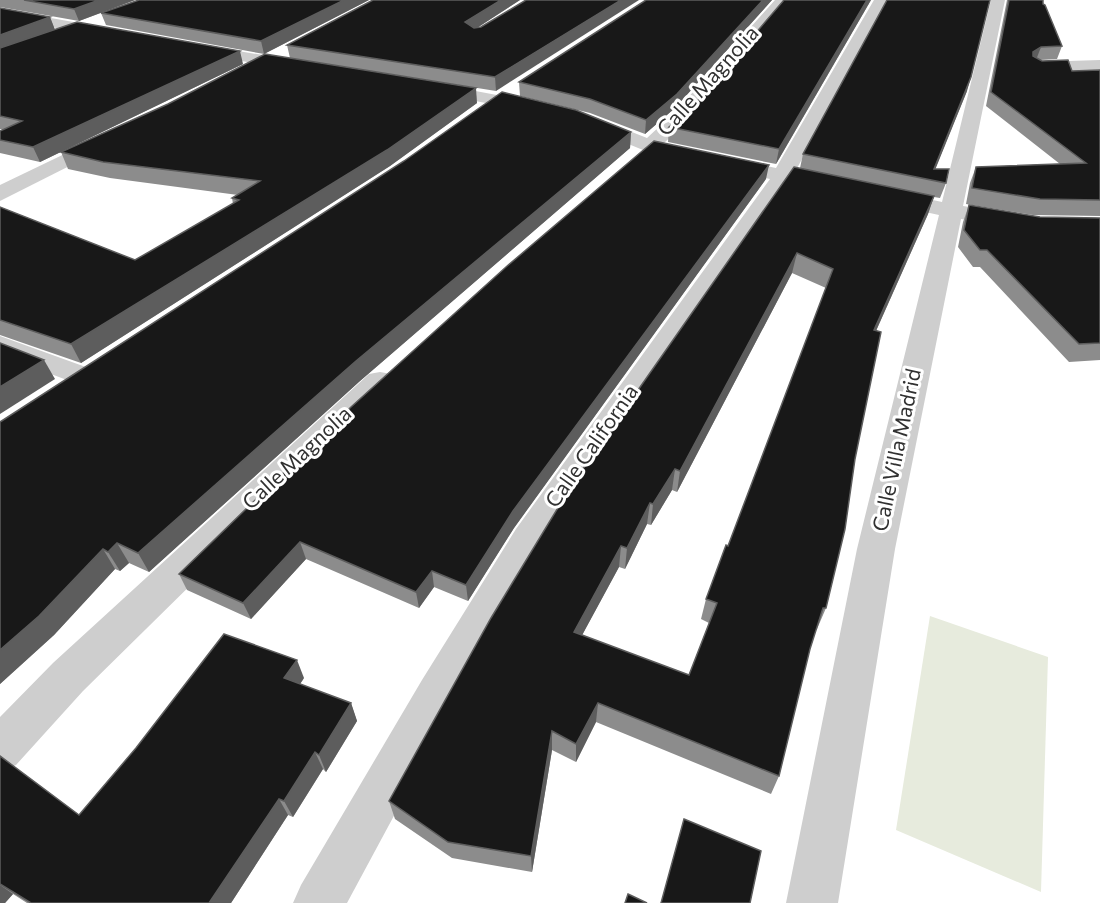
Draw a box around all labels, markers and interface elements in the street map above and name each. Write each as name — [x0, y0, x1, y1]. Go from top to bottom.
street label: Calle Magnolia — [651, 20, 763, 140]
street label: Calle Villa Madrid — [866, 366, 925, 533]
street label: Calle California — [539, 379, 642, 511]
street label: Calle Magnolia — [236, 400, 356, 514]

